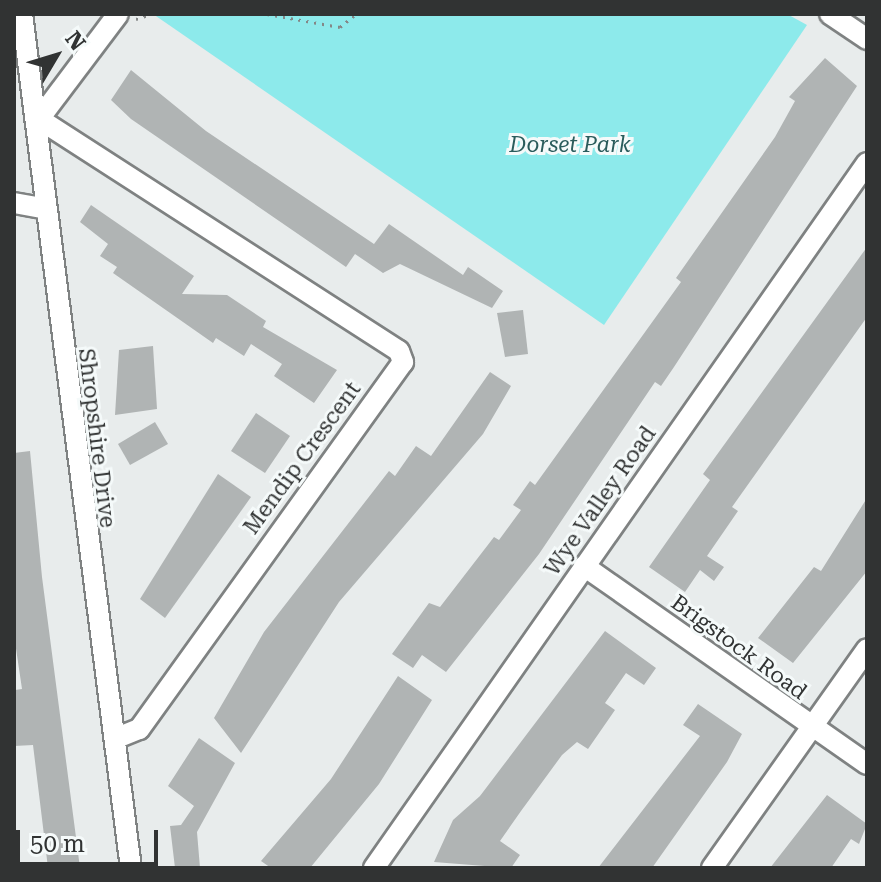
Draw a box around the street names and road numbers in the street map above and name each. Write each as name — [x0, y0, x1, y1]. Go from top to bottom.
street label: Shropshire Drive — [73, 347, 121, 529]
street label: Mendip Crescent — [238, 377, 366, 539]
street label: Wye Valley Road — [539, 421, 661, 581]
street label: Brigstock Road — [666, 589, 812, 705]

